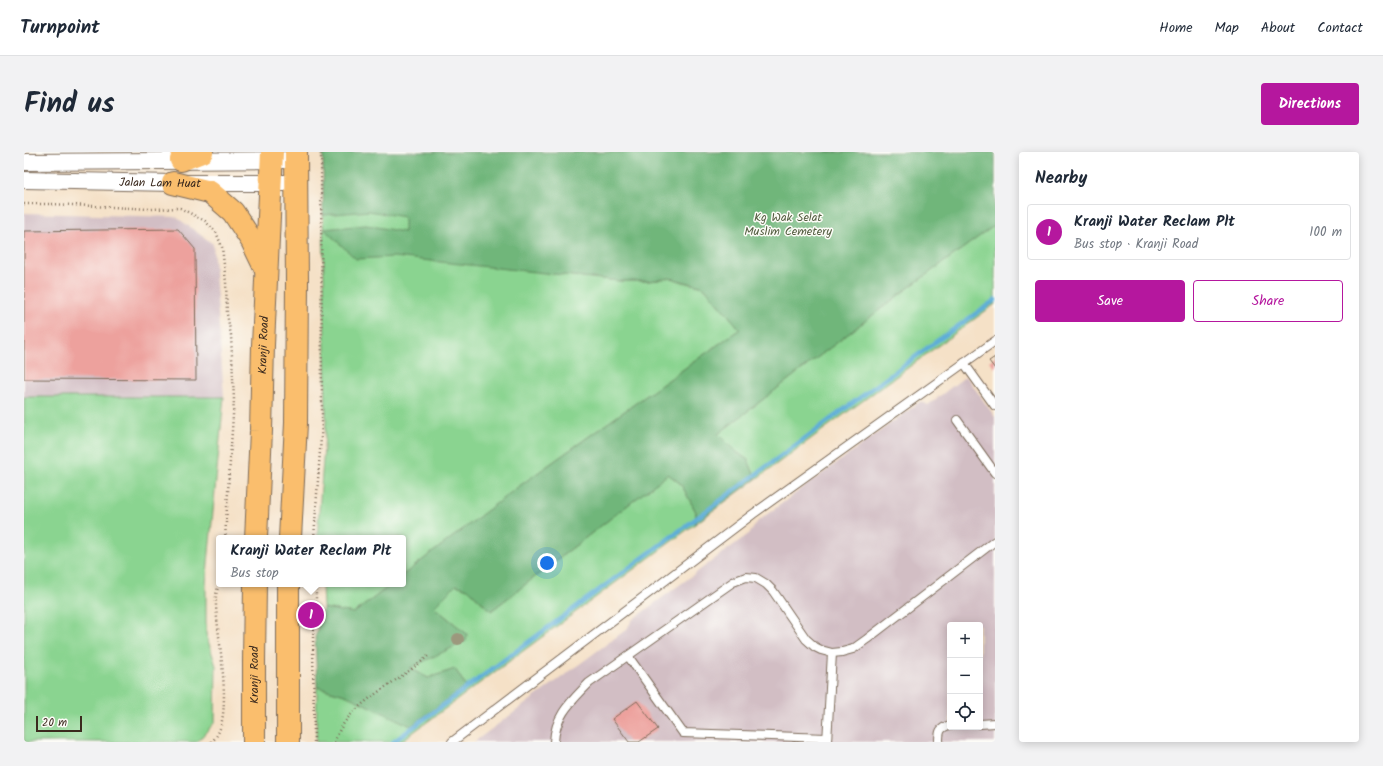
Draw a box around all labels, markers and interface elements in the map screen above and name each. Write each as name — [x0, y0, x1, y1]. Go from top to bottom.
text: Turnpoint — [20, 13, 100, 43]
text: Home — [1159, 17, 1193, 39]
text: Map — [1215, 17, 1239, 39]
text: About — [1261, 17, 1295, 39]
text: Contact — [1317, 17, 1363, 39]
text: Find us — [24, 82, 115, 127]
button: Directions — [1261, 83, 1359, 125]
text: Nearby — [1035, 165, 1087, 192]
street label: Jalan Lam Huat — [119, 172, 201, 193]
park label: Kg Wak Selat Muslim Cemetery — [744, 208, 832, 241]
text: Kranji Water Reclam Plt — [1074, 210, 1235, 234]
text: 1 — [1047, 222, 1051, 243]
text: 100 m — [1309, 222, 1342, 243]
text: Bus stop · Kranji Road — [1074, 234, 1198, 255]
button: Save — [1035, 280, 1185, 322]
button: Share — [1193, 280, 1343, 322]
street label: Kranji Road — [253, 315, 274, 374]
popup — [216, 535, 406, 587]
text: Kranji Water Reclam Plt — [230, 539, 392, 563]
your location — [537, 553, 557, 573]
text: Bus stop — [230, 563, 278, 584]
pin: 1 — [298, 600, 324, 630]
map controls — [947, 622, 983, 730]
button: + — [947, 622, 983, 658]
street label: Kranji Road — [244, 645, 264, 704]
button: − — [947, 658, 983, 694]
button: locate — [947, 694, 983, 730]
scale bar — [36, 714, 82, 733]
text: 20 m — [42, 714, 67, 732]

